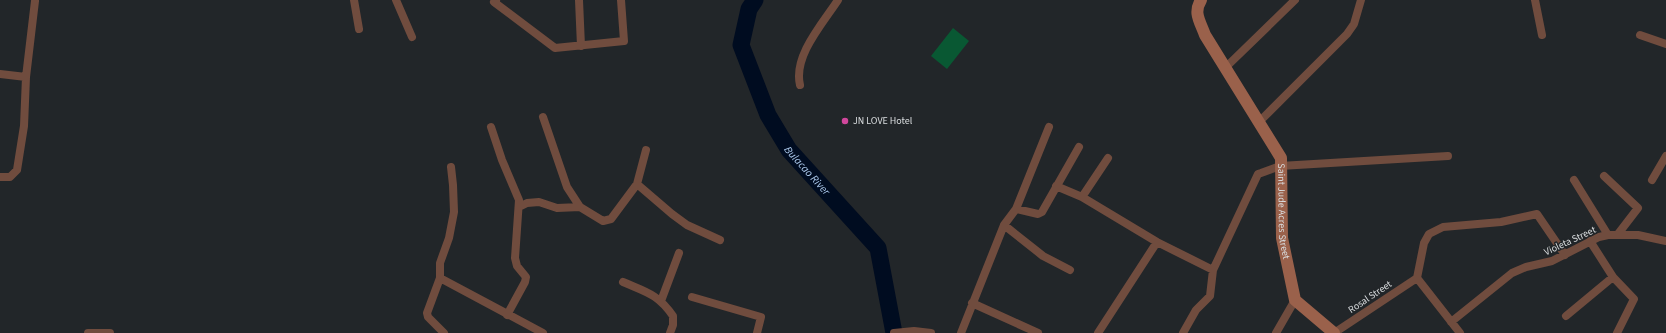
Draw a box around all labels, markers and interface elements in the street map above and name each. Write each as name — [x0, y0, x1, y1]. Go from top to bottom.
place label: JN LOVE Hotel — [853, 114, 913, 128]
marker: JN LOVE Hotel — [840, 116, 850, 126]
water label: Bulacao River — [781, 143, 835, 199]
street label: Saint Jude Acres Street — [1274, 163, 1293, 261]
street label: Violeta Street — [1542, 223, 1599, 259]
street label: Rosal Street — [1345, 277, 1395, 317]

